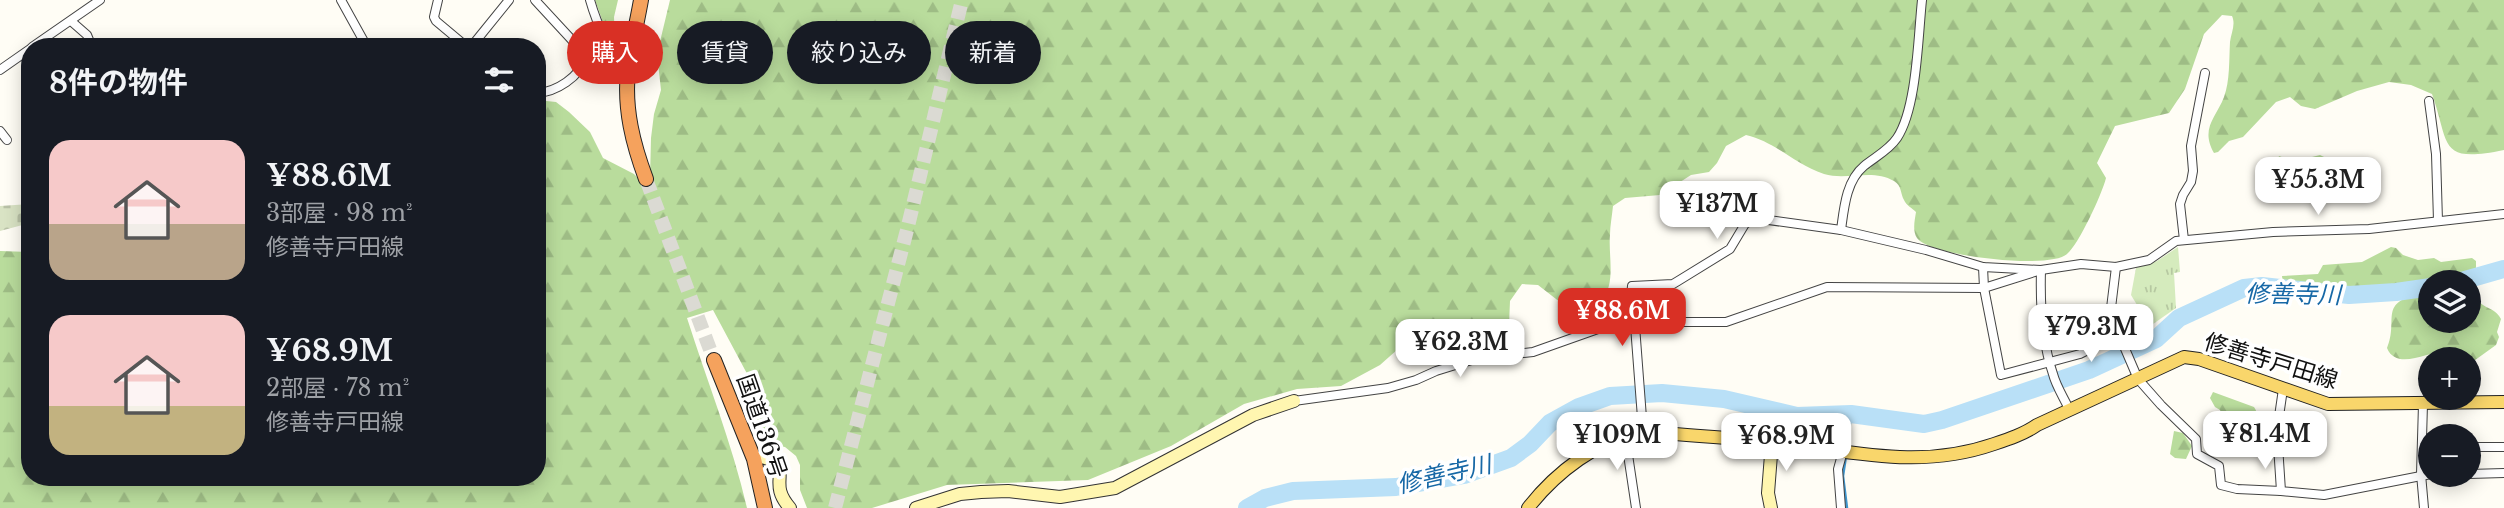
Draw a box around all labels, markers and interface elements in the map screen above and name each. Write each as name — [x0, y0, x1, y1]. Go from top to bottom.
chip: 購入 — [567, 21, 663, 84]
chip: 賃貸 — [677, 21, 773, 84]
chip: 絞り込み — [787, 21, 931, 84]
chip: 新着 — [945, 21, 1041, 84]
icon: filters — [480, 61, 518, 99]
text: 8件の物件 — [49, 64, 188, 101]
text: ¥88.6M — [266, 157, 392, 194]
pin: ¥55.3M — [2261, 158, 2375, 217]
text: ¥55.3M — [2271, 166, 2365, 194]
icon: home — [105, 168, 189, 252]
pin: ¥137M — [1668, 182, 1766, 241]
text: ¥137M — [1676, 190, 1758, 218]
text: 3部屋 · 98 m² — [266, 199, 413, 227]
text: 修善寺戸田線 — [266, 233, 404, 261]
map controls — [2418, 270, 2481, 487]
button: layers — [2418, 270, 2481, 333]
water label: 修善寺川 — [2245, 279, 2344, 309]
pin: ¥88.6M — [1565, 288, 1679, 348]
text: ¥88.6M — [1574, 297, 1670, 325]
pin: ¥79.3M — [2034, 304, 2148, 364]
text: ¥79.3M — [2044, 313, 2138, 341]
pin: ¥62.3M — [1403, 320, 1517, 379]
street label: 修善寺戸田線 — [2201, 327, 2341, 395]
text: ¥62.3M — [1411, 328, 1509, 356]
text: ¥68.9M — [266, 332, 393, 369]
icon: home — [105, 343, 189, 427]
button: + — [2418, 347, 2481, 410]
street label: 国道136号 — [731, 370, 793, 482]
text: 2部屋 · 78 m² — [266, 374, 409, 402]
text: 修善寺戸田線 — [266, 408, 404, 436]
pin: ¥109M — [1568, 412, 1666, 472]
pin: ¥81.4M — [2208, 412, 2322, 471]
pin: ¥68.9M — [1729, 414, 1843, 473]
text: ¥81.4M — [2219, 420, 2311, 448]
text: ¥109M — [1573, 421, 1661, 449]
text: ¥68.9M — [1737, 422, 1835, 450]
button: − — [2418, 424, 2481, 487]
water label: 修善寺川 — [1394, 448, 1497, 499]

